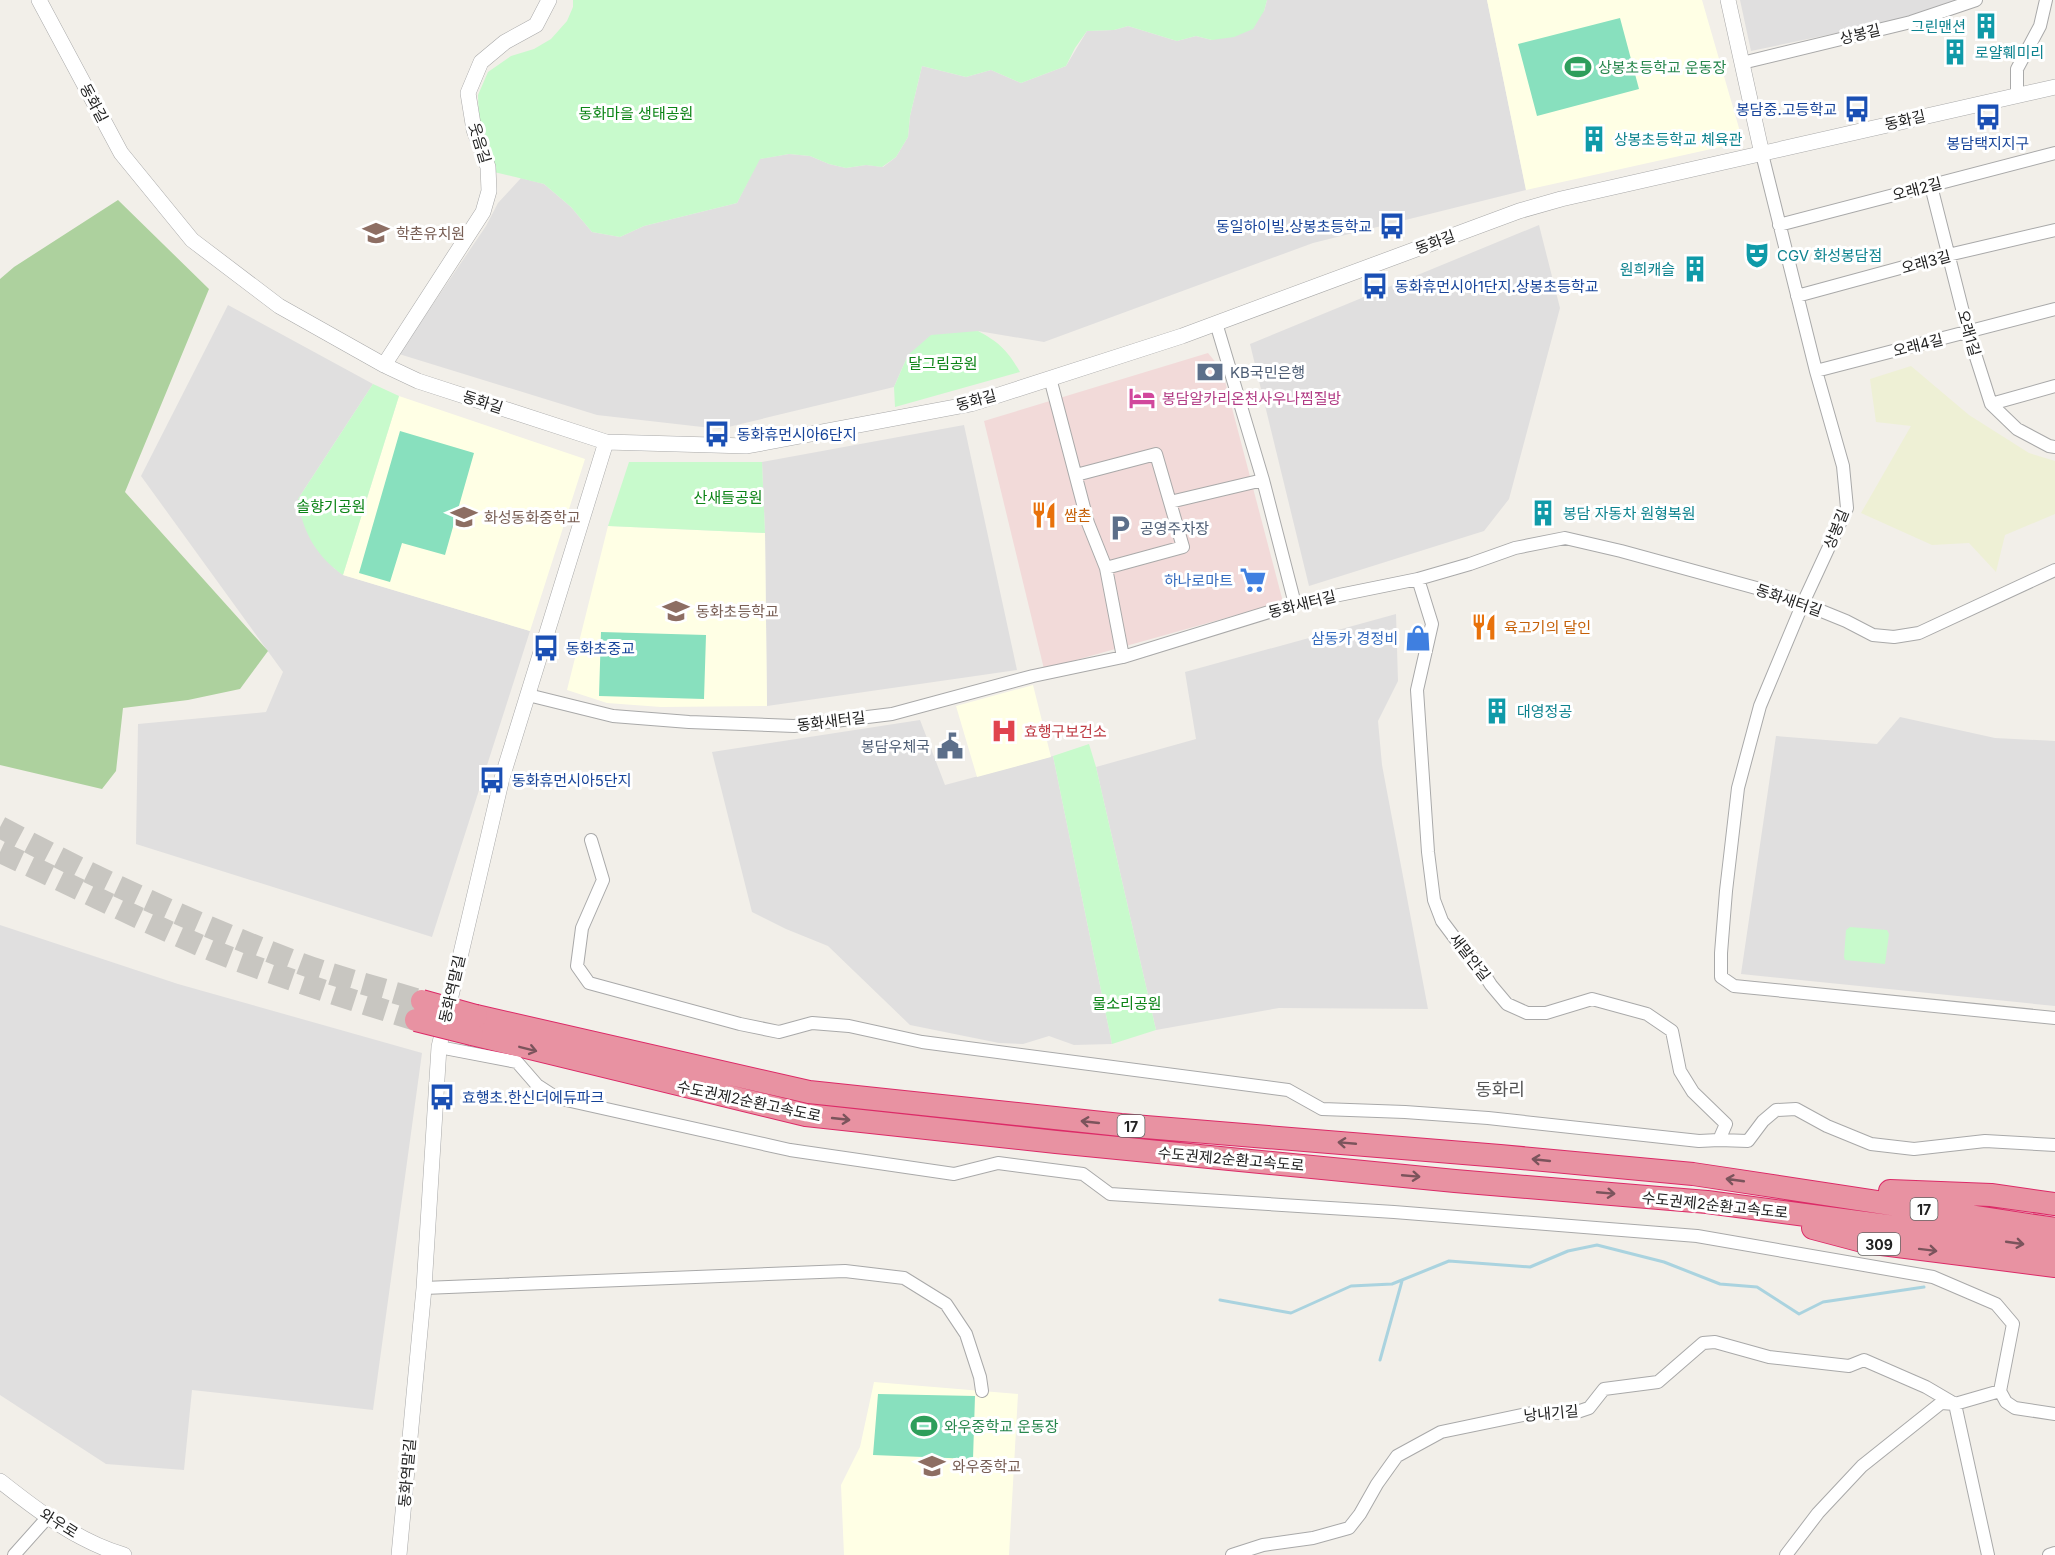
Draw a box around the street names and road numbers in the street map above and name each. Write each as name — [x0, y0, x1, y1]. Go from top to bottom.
street label: 상봉길 — [1838, 20, 1882, 48]
street label: 동화길 — [76, 80, 112, 126]
street label: 동화길 — [1883, 106, 1927, 134]
street label: 웃음길 — [465, 120, 495, 166]
street label: 오래2길 — [1890, 173, 1944, 205]
street label: 동화길 — [1412, 226, 1458, 258]
street label: 오래3길 — [1899, 246, 1953, 278]
street label: 오래1길 — [1953, 308, 1985, 358]
street label: 오래4길 — [1891, 330, 1945, 360]
street label: 동화길 — [954, 385, 998, 415]
street label: 동화길 — [460, 387, 506, 417]
street label: 상봉길 — [1819, 506, 1853, 552]
street label: 동화새터길 — [1753, 580, 1825, 620]
street label: 동화새터길 — [1266, 586, 1338, 622]
street label: 동화새터길 — [796, 707, 866, 735]
street label: 새말안길 — [1446, 929, 1494, 985]
street label: 동화역말길 — [435, 953, 469, 1025]
street label: 수도권제2순환고속도로 — [675, 1076, 823, 1126]
road number: 17 — [1118, 1115, 1144, 1137]
street label: 수도권제2순환고속도로 — [1157, 1143, 1305, 1175]
street label: 수도권제2순환고속도로 — [1641, 1188, 1789, 1222]
road number: 17 — [1910, 1198, 1938, 1220]
road number: 309 — [1858, 1233, 1900, 1255]
street label: 낭내기길 — [1523, 1401, 1579, 1425]
street label: 동화역말길 — [395, 1438, 419, 1508]
street label: 와우로 — [36, 1504, 82, 1542]

